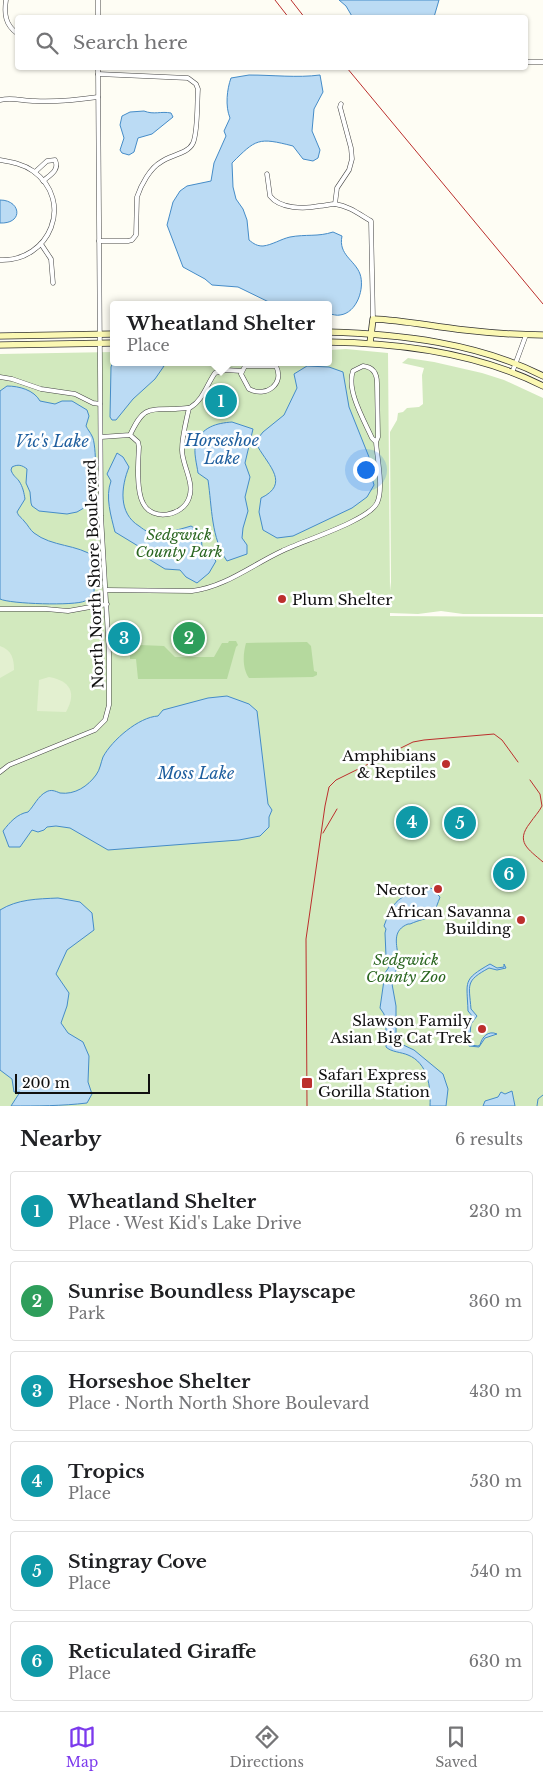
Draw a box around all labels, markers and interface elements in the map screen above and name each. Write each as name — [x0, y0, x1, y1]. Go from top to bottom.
search box — [15, 15, 528, 70]
icon: search — [33, 29, 61, 57]
text: Search here — [73, 31, 188, 54]
popup — [110, 301, 332, 366]
text: Wheatland Shelter — [127, 312, 315, 335]
text: Place — [127, 335, 170, 355]
pin: 1 — [205, 382, 237, 420]
water label: Horseshoe Lake — [184, 430, 260, 468]
water label: Vic's Lake — [15, 431, 90, 451]
your location — [353, 457, 379, 483]
street label: North North Shore Boulevard — [81, 459, 107, 689]
park label: Sedgwick County Park — [135, 525, 223, 561]
place label: Plum Shelter — [292, 590, 393, 609]
marker: Plum Shelter — [276, 593, 288, 605]
pin: 3 — [108, 619, 140, 657]
pin: 2 — [173, 619, 205, 657]
place label: Amphibians & Reptiles — [341, 746, 436, 782]
marker: Amphibians & Reptiles — [440, 758, 452, 770]
water label: Moss Lake — [157, 763, 235, 783]
pin: 4 — [396, 803, 428, 841]
pin: 5 — [444, 804, 476, 842]
pin: 6 — [493, 855, 525, 893]
place label: Nector — [376, 880, 429, 899]
marker: Nector — [432, 883, 444, 895]
place label: African Savanna Building — [385, 902, 512, 938]
marker: African Savanna Building — [515, 914, 527, 926]
park label: Sedgwick County Zoo — [366, 950, 446, 986]
place label: Slawson Family Asian Big Cat Trek — [329, 1011, 473, 1047]
marker: Slawson Family Asian Big Cat Trek — [476, 1023, 488, 1035]
place label: Safari Express Gorilla Station — [318, 1065, 430, 1101]
scale bar — [15, 1071, 150, 1094]
text: 200 m — [22, 1074, 70, 1092]
marker: Safari Express Gorilla Station — [300, 1076, 314, 1090]
text: Nearby — [20, 1126, 101, 1152]
text: 6 results — [455, 1129, 523, 1149]
text: Wheatland Shelter — [68, 1190, 256, 1213]
text: 1 — [34, 1201, 40, 1221]
text: 230 m — [469, 1201, 522, 1221]
text: Place · West Kid's Lake Drive — [68, 1213, 302, 1233]
text: Sunrise Boundless Playscape — [68, 1280, 356, 1303]
text: 2 — [32, 1291, 42, 1311]
text: 360 m — [469, 1291, 522, 1311]
text: Park — [68, 1303, 105, 1323]
text: Horseshoe Shelter — [68, 1370, 250, 1393]
text: 3 — [32, 1381, 42, 1401]
text: 430 m — [470, 1381, 522, 1401]
text: Place · North North Shore Boulevard — [68, 1393, 369, 1413]
text: Tropics — [68, 1460, 145, 1483]
text: 4 — [32, 1471, 42, 1491]
text: 530 m — [470, 1471, 522, 1491]
text: Place — [68, 1483, 111, 1503]
text: Stingray Cove — [68, 1550, 207, 1573]
text: 5 — [32, 1561, 42, 1581]
text: 540 m — [470, 1561, 522, 1581]
text: Place — [68, 1573, 111, 1593]
text: Reticulated Giraffe — [68, 1640, 256, 1663]
text: 6 — [32, 1651, 42, 1671]
text: 630 m — [469, 1651, 522, 1671]
text: Place — [68, 1663, 111, 1683]
tab: Map — [66, 1723, 98, 1771]
tab: Directions — [229, 1723, 304, 1771]
tab: Saved — [435, 1723, 477, 1771]

